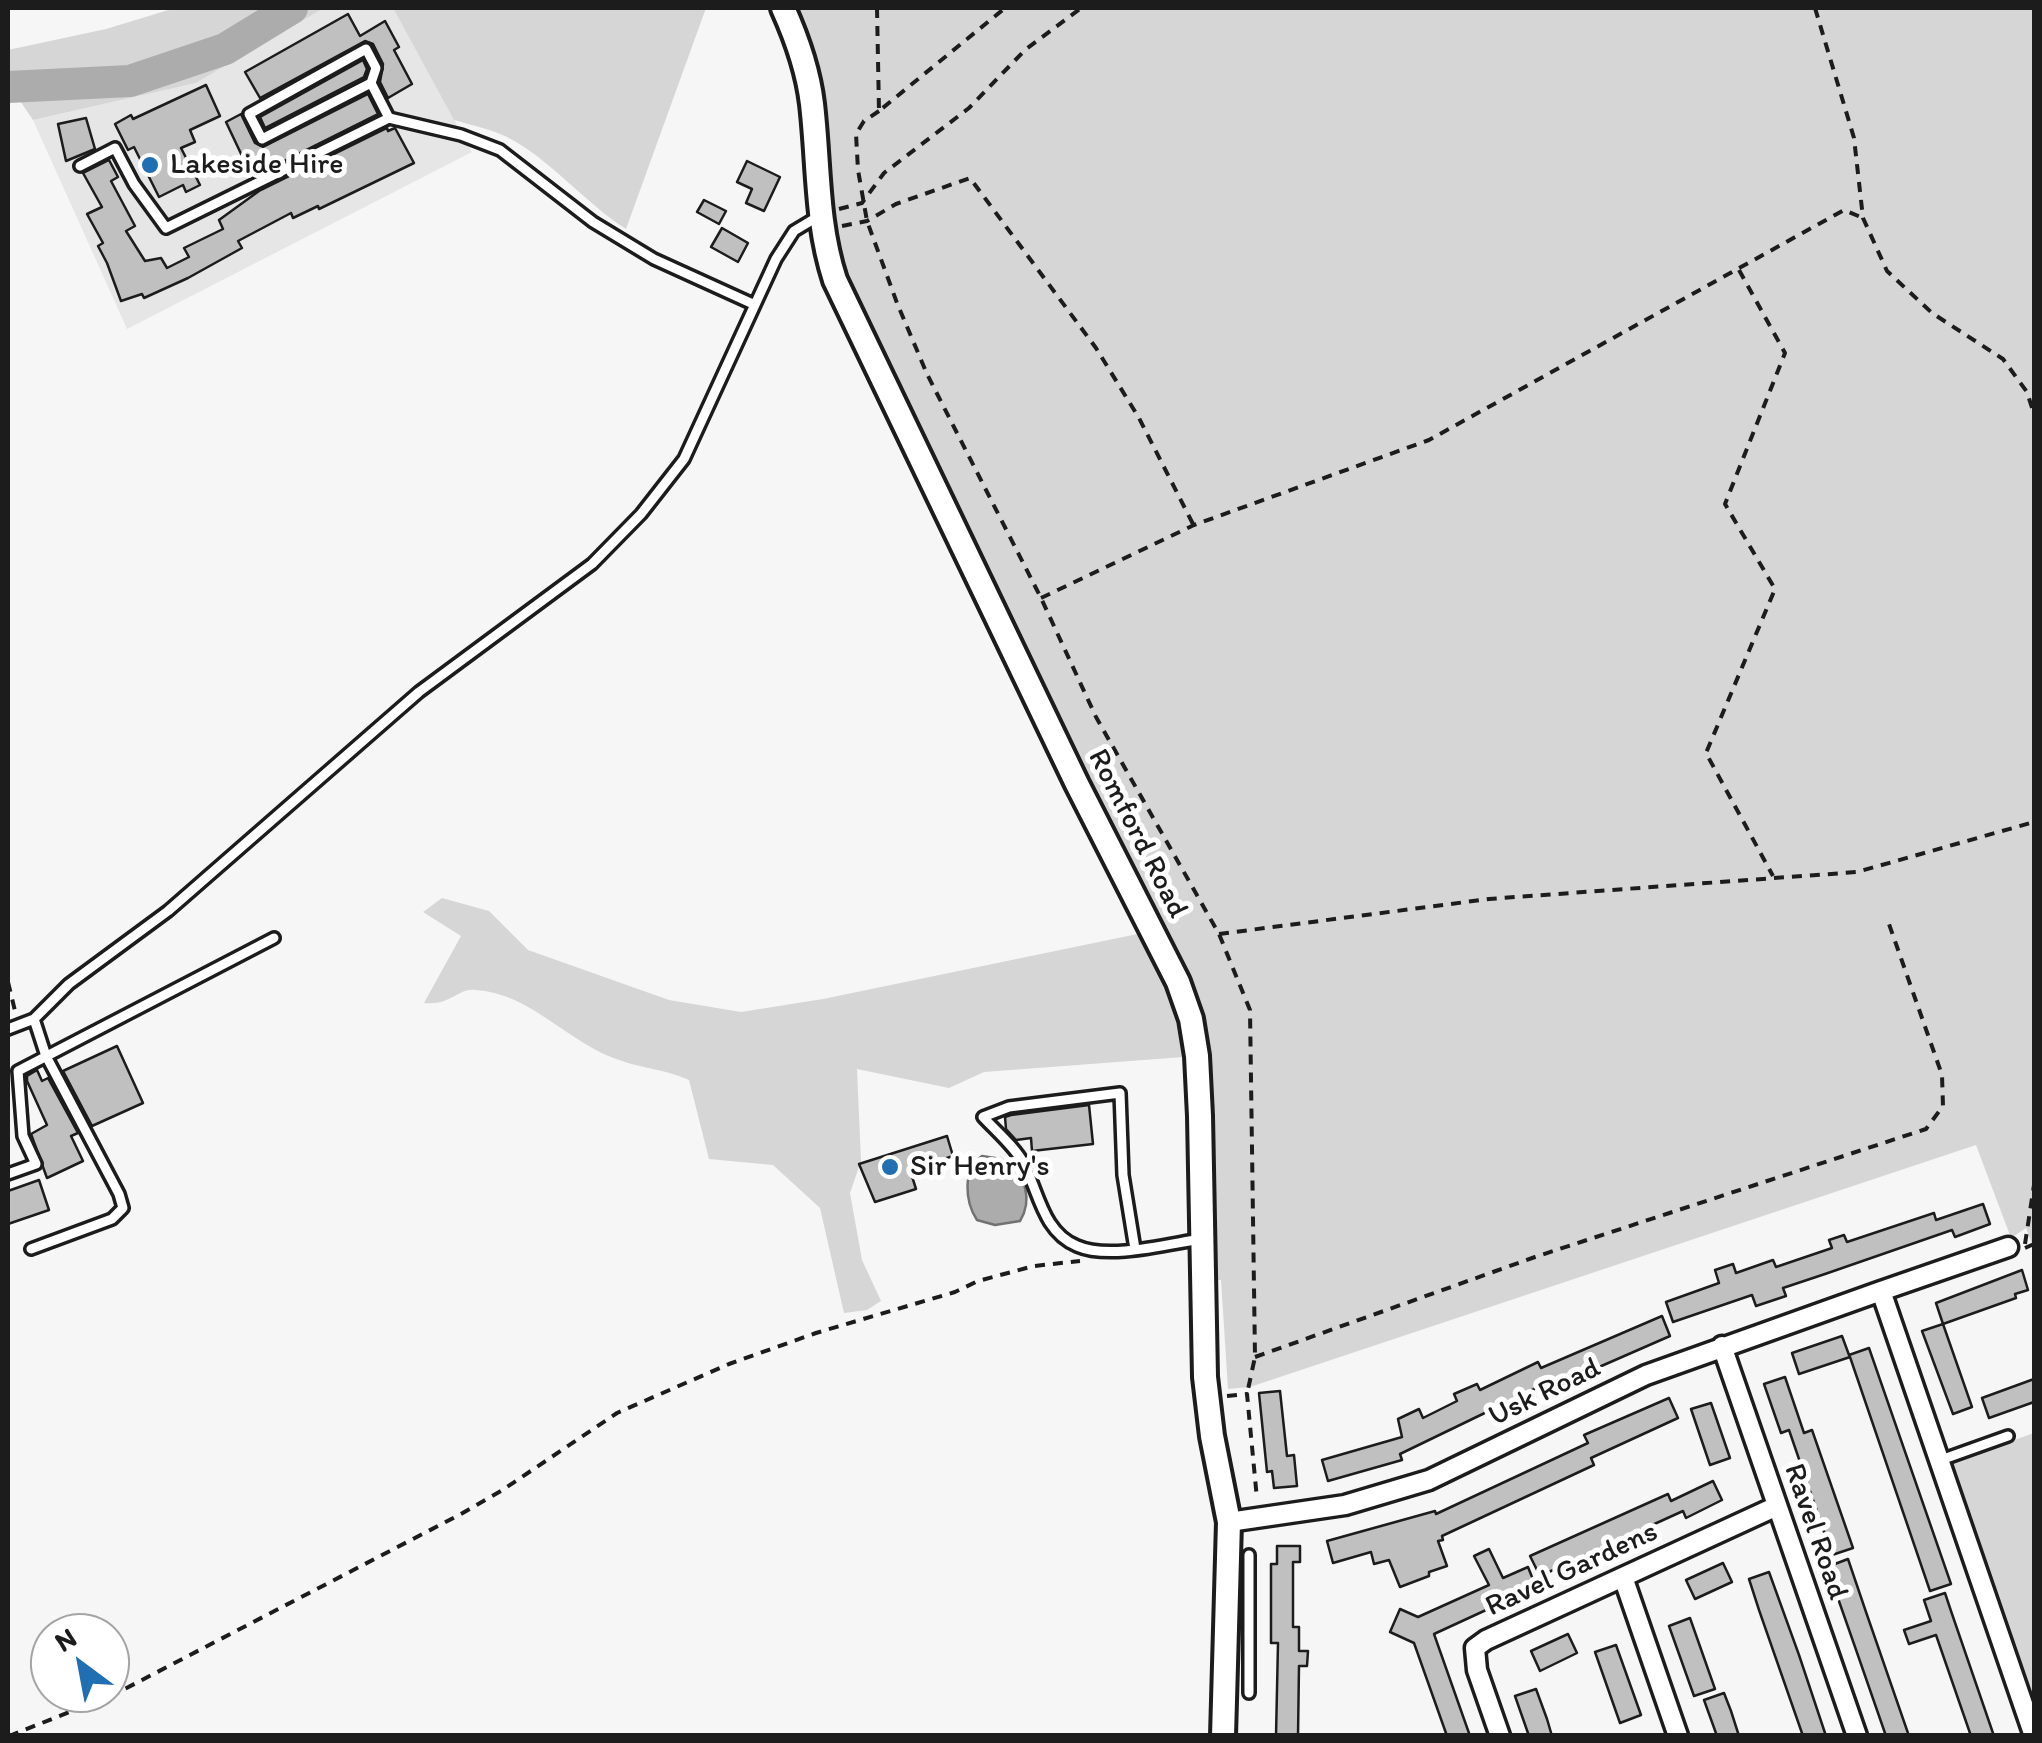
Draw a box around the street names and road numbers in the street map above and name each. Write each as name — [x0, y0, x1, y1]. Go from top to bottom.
street label: Romford Road — [1079, 743, 1195, 925]
street label: Usk Road — [1483, 1351, 1607, 1435]
street label: Ravel Road — [1775, 1459, 1855, 1605]
street label: Ravel Gardens — [1480, 1514, 1664, 1626]

